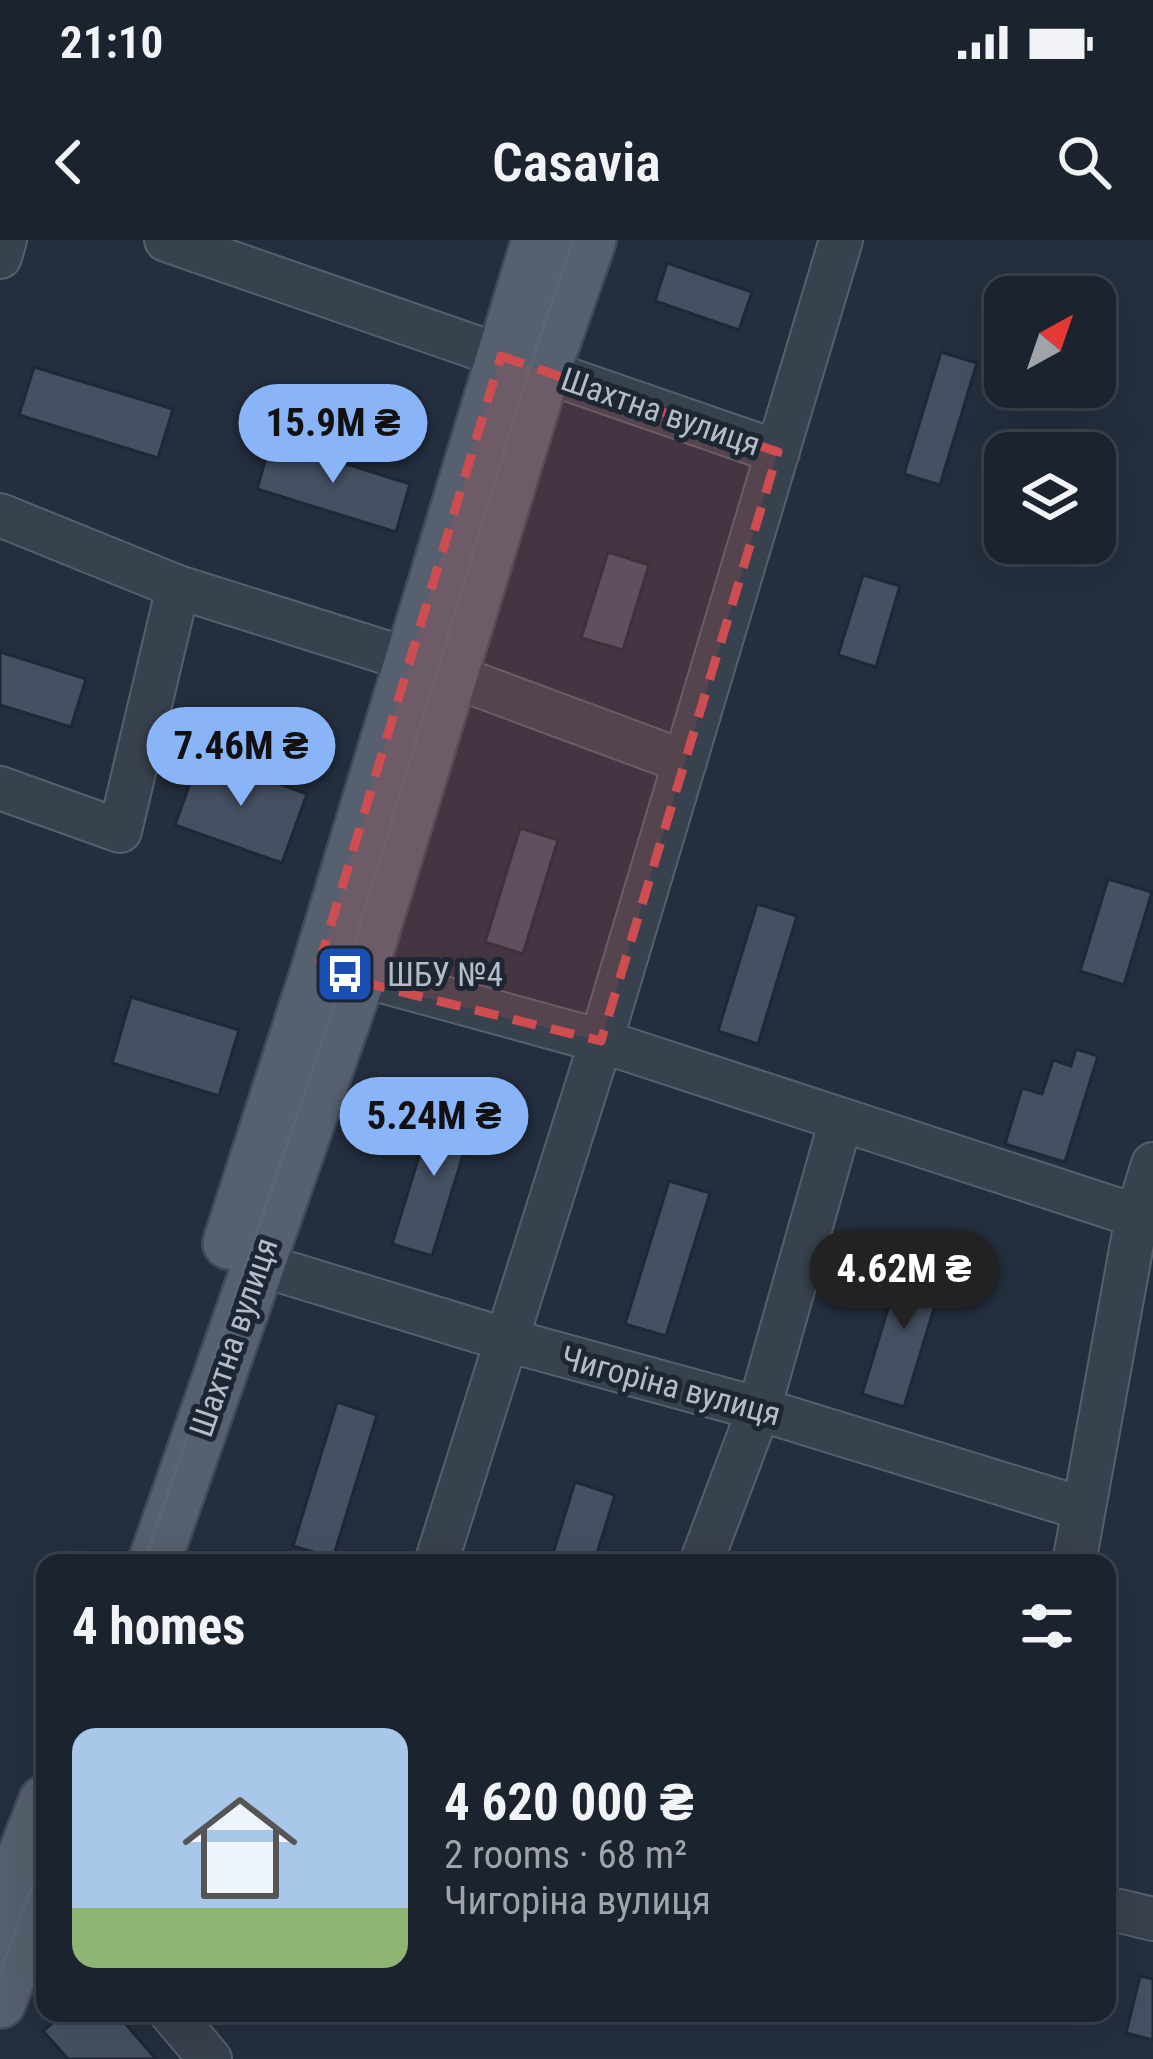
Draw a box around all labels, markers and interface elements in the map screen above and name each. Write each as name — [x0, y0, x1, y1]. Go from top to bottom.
text: 21:10 — [60, 16, 163, 69]
icon: back — [36, 129, 102, 195]
icon: search — [1051, 129, 1117, 195]
text: Casavia — [492, 131, 661, 194]
north arrow — [984, 276, 1116, 408]
map controls — [984, 276, 1116, 564]
street label: Шахтна вулиця — [556, 359, 766, 464]
pin: 15.9M ₴ — [222, 384, 444, 486]
text: 15.9M ₴ — [265, 400, 401, 446]
button: layers — [984, 432, 1116, 564]
pin: 7.46M ₴ — [130, 707, 352, 809]
text: 7.46M ₴ — [173, 723, 309, 769]
bus stop icon: ШБУ №4 — [314, 943, 376, 1005]
place label: ШБУ №4 — [387, 955, 503, 994]
pin: 5.24M ₴ — [323, 1077, 545, 1179]
text: 5.24M ₴ — [366, 1093, 502, 1139]
pin: 4.62M ₴ — [793, 1230, 1015, 1332]
street label: Шахтна вулиця — [181, 1232, 286, 1442]
text: 4.62M ₴ — [836, 1246, 972, 1292]
street label: Чигоріна вулиця — [557, 1337, 785, 1434]
icon: filters — [1014, 1593, 1080, 1659]
text: 4 homes — [72, 1597, 245, 1656]
text: 4 620 000 ₴ — [444, 1773, 694, 1832]
icon: home — [168, 1776, 312, 1920]
text: 2 rooms · 68 m² — [444, 1832, 687, 1878]
text: Чигоріна вулиця — [444, 1878, 711, 1924]

